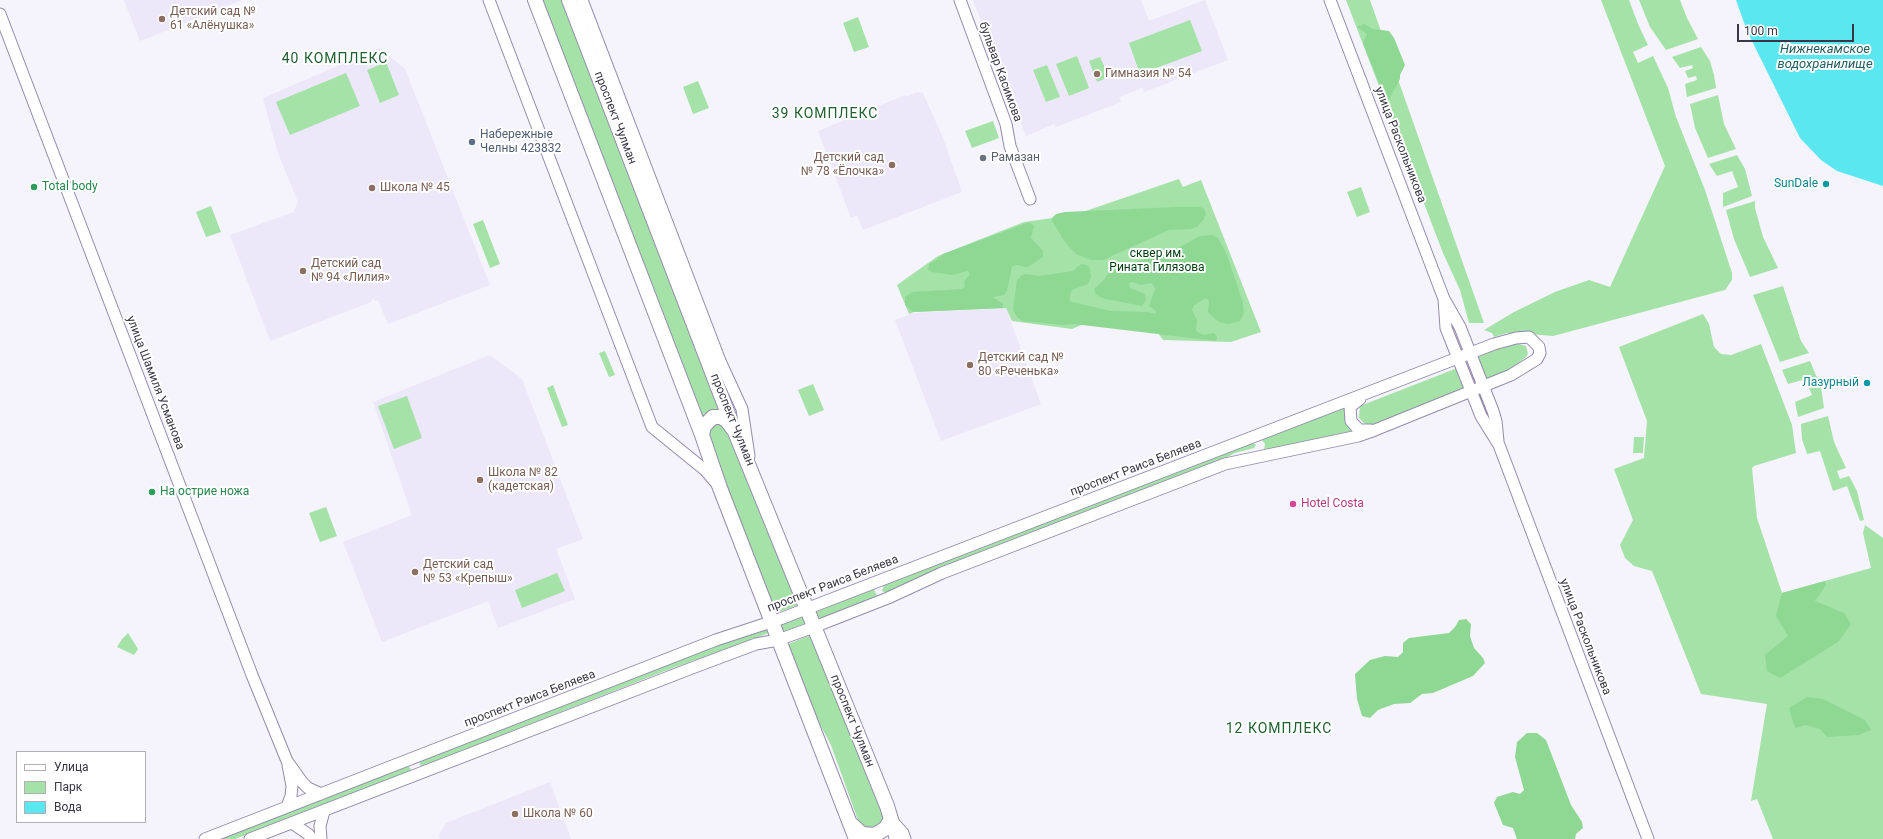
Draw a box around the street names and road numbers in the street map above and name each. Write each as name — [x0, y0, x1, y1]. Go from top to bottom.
street label: бульвар Касимова — [975, 20, 1025, 124]
street label: проспект Чулман — [591, 70, 639, 166]
street label: улица Раскольникова — [1371, 85, 1429, 205]
street label: улица Шамиля Усманова — [123, 314, 187, 452]
street label: проспект Чулман — [707, 372, 757, 468]
street label: проспект Раиса Беляева — [1068, 436, 1204, 500]
street label: проспект Раиса Беляева — [765, 552, 901, 616]
street label: улица Раскольникова — [1556, 577, 1614, 697]
street label: проспект Раиса Беляева — [462, 667, 598, 731]
street label: проспект Чулман — [827, 673, 877, 769]

